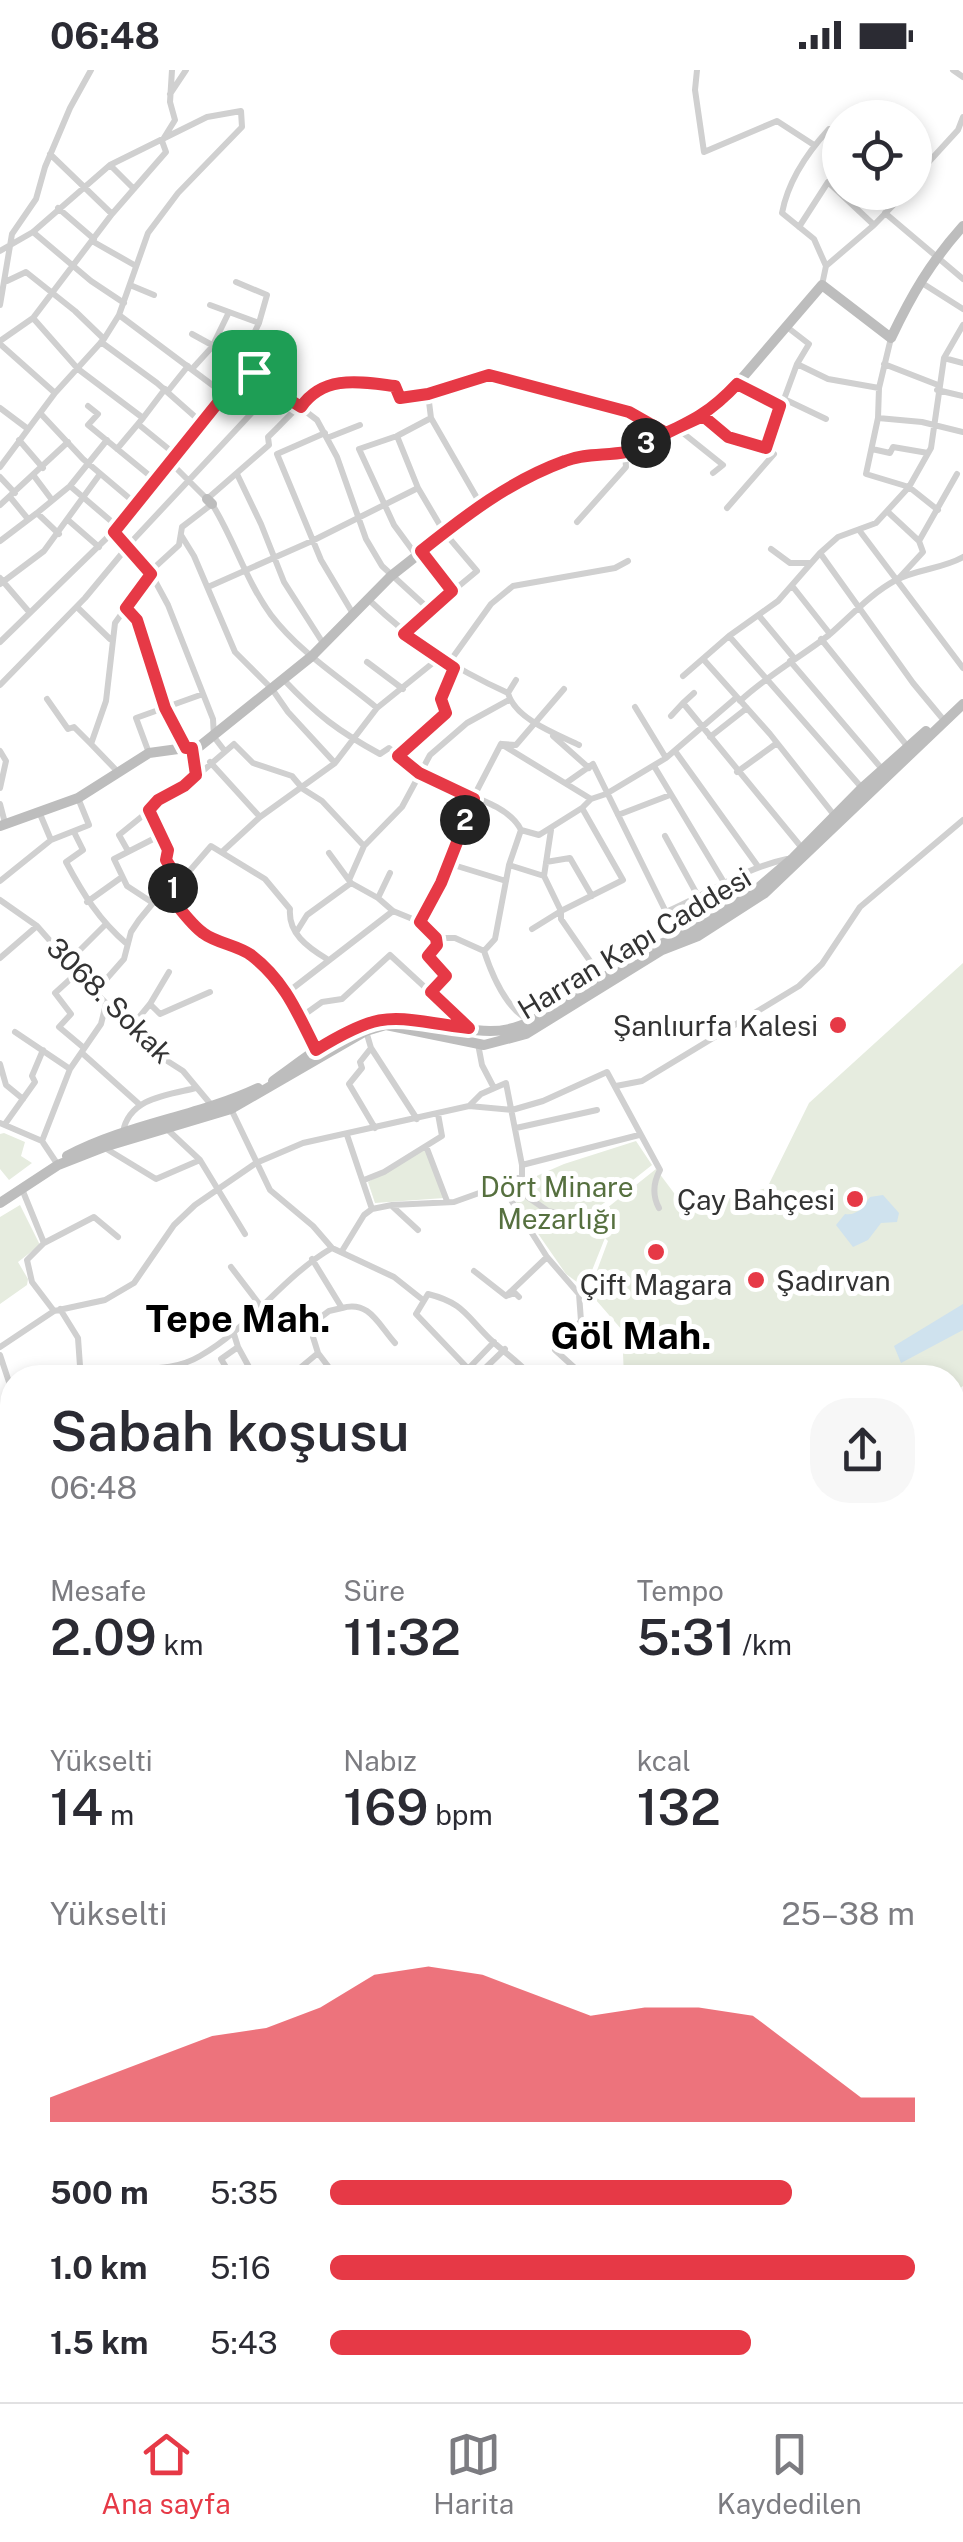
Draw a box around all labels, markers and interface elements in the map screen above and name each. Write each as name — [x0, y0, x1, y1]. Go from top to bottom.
text: 06:48 — [50, 13, 160, 58]
map controls — [822, 100, 932, 210]
button: locate — [822, 100, 932, 210]
pin — [212, 330, 297, 415]
icon: arrive — [227, 345, 282, 400]
pin: 3 — [621, 418, 671, 468]
text: 3 — [637, 426, 655, 459]
pin: 2 — [440, 795, 490, 845]
text: 2 — [456, 803, 474, 836]
street label: Harran Kapı Caddesi — [512, 860, 756, 1026]
pin: 1 — [148, 863, 198, 913]
text: 1 — [167, 871, 179, 904]
street label: 3068. Sokak — [40, 930, 180, 1070]
place label: Şanlıurfa Kalesi — [613, 1009, 818, 1042]
marker: Şanlıurfa Kalesi — [827, 1014, 849, 1036]
park label: Dört Minare Mezarlığı — [480, 1170, 634, 1235]
place label: Çay Bahçesi — [677, 1183, 835, 1216]
marker: Çay Bahçesi — [844, 1188, 866, 1210]
marker: Çift Magara — [645, 1241, 667, 1263]
place label: Şadırvan — [776, 1264, 891, 1297]
place label: Çift Magara — [580, 1268, 732, 1301]
marker: Şadırvan — [745, 1269, 767, 1291]
district label: Tepe Mah. — [146, 1296, 330, 1341]
district label: Göl Mah. — [551, 1313, 711, 1358]
button: share — [810, 1398, 915, 1503]
text: Sabah koşusu — [50, 1399, 410, 1463]
text: 06:48 — [50, 1469, 137, 1506]
text: Mesafe — [50, 1574, 146, 1607]
text: Süre — [343, 1574, 405, 1607]
text: Tempo — [637, 1574, 724, 1607]
text: 2.09 — [50, 1607, 157, 1666]
text: 11:32 — [343, 1607, 461, 1666]
text: 5:31 — [637, 1607, 735, 1666]
text: km — [157, 1628, 204, 1661]
text: /km — [735, 1628, 792, 1661]
text: Yükselti — [50, 1744, 153, 1777]
text: Nabız — [343, 1744, 417, 1777]
text: kcal — [637, 1744, 691, 1777]
text: 14 — [50, 1777, 103, 1836]
text: 169 — [343, 1777, 428, 1836]
text: 132 — [637, 1777, 721, 1836]
text: m — [103, 1798, 134, 1831]
text: bpm — [428, 1798, 493, 1831]
text: Yükselti — [50, 1895, 167, 1932]
text: 25–38 m — [782, 1895, 915, 1932]
text: 500 m — [50, 2174, 149, 2211]
text: 5:35 — [210, 2174, 278, 2211]
text: 1.0 km — [50, 2249, 147, 2286]
text: 5:16 — [210, 2249, 271, 2286]
text: 1.5 km — [50, 2324, 148, 2361]
text: 5:43 — [210, 2324, 278, 2361]
tab: Ana sayfa — [101, 2427, 231, 2520]
tab: Harita — [433, 2427, 514, 2520]
tab: Kaydedilen — [717, 2427, 862, 2520]

